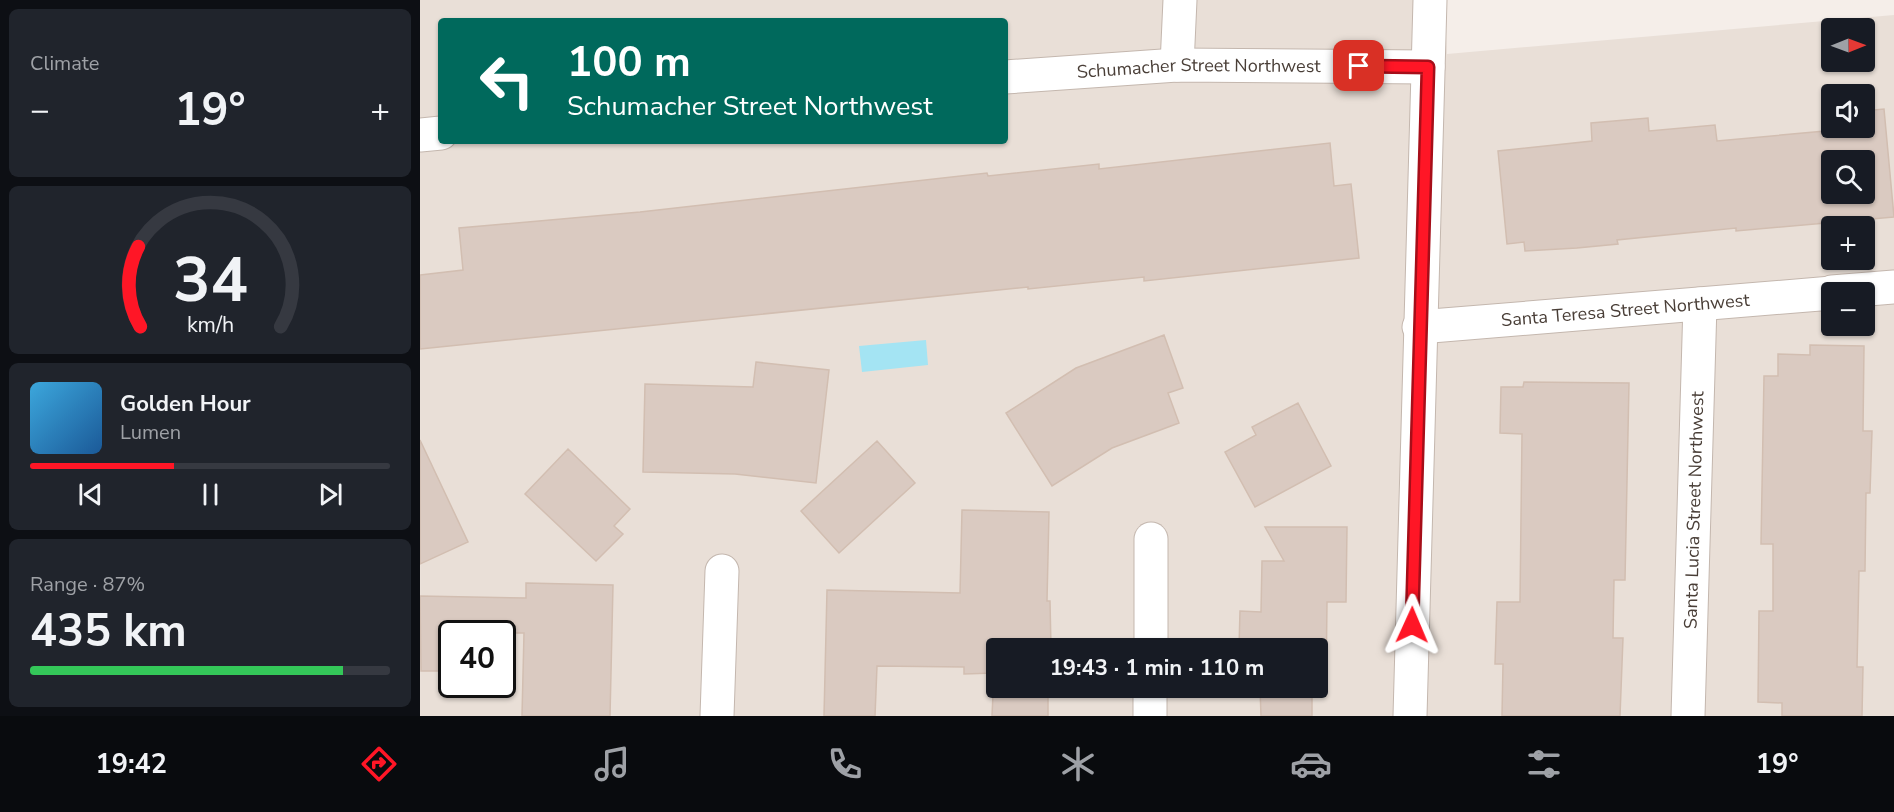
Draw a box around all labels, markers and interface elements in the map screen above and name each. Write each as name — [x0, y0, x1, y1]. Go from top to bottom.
north arrow — [1821, 18, 1875, 72]
map controls — [1821, 18, 1875, 336]
text: 100 m — [567, 34, 691, 91]
pin — [1333, 40, 1384, 91]
icon: left — [468, 42, 546, 120]
icon: arrive — [1342, 49, 1375, 82]
text: Climate — [30, 50, 99, 77]
street label: Schumacher Street Northwest — [1076, 53, 1321, 84]
text: 19° — [174, 80, 246, 141]
button: sound — [1821, 84, 1875, 138]
text: − — [30, 88, 50, 133]
text: + — [370, 88, 390, 133]
text: Schumacher Street Northwest — [567, 88, 933, 125]
button: search — [1821, 150, 1875, 204]
button: + — [1821, 216, 1875, 270]
text: 34 — [173, 238, 247, 323]
button: − — [1821, 282, 1875, 336]
street label: Santa Teresa Street Northwest — [1500, 288, 1751, 332]
text: km/h — [186, 310, 234, 340]
text: Golden Hour — [120, 389, 251, 419]
street label: Santa Lucia Street Northwest — [1679, 390, 1709, 629]
text: Lumen — [120, 419, 181, 446]
icon: previous — [74, 478, 107, 511]
icon: pause — [194, 478, 227, 511]
icon: next — [314, 478, 347, 511]
text: Range · 87% — [30, 571, 145, 598]
position arrow — [1380, 593, 1444, 657]
text: 435 km — [30, 601, 187, 662]
speed limit sign: 40 — [438, 620, 516, 698]
text: 19:43 · 1 min · 110 m — [1050, 653, 1264, 683]
icon: directions — [358, 743, 400, 785]
icon: music — [591, 743, 633, 785]
icon: phone — [824, 743, 866, 785]
icon: climate — [1057, 743, 1099, 785]
icon: car — [1290, 743, 1332, 785]
icon: filters — [1523, 743, 1565, 785]
text: 19:42 — [95, 746, 167, 783]
text: 19° — [1756, 746, 1798, 783]

